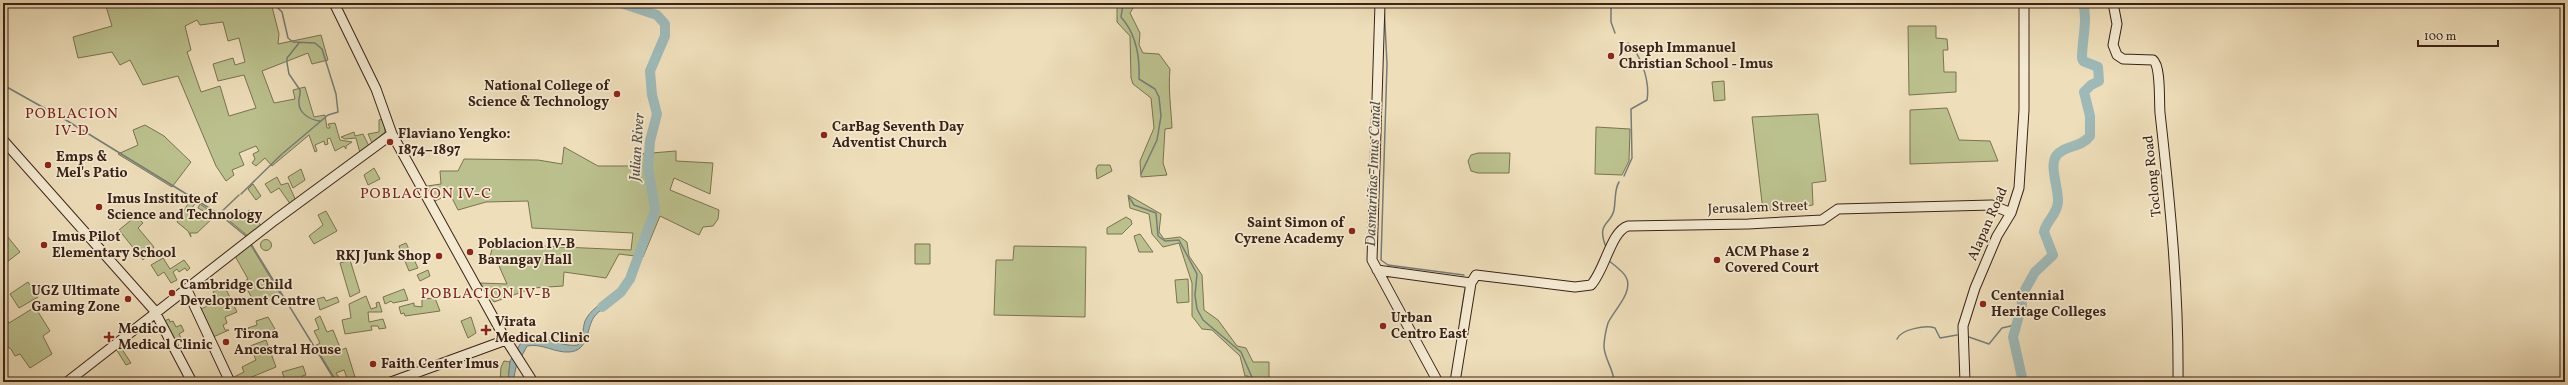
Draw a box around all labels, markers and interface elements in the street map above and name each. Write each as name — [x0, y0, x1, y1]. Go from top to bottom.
scale bar — [2418, 22, 2498, 48]
text: 100 m — [2424, 29, 2457, 45]
place label: Joseph Immanuel Christian School - Imus — [1618, 39, 1773, 74]
marker: Joseph Immanuel Christian School - Imus — [1606, 51, 1616, 61]
place label: National College of Science & Technology — [468, 77, 610, 112]
marker: National College of Science & Technology — [612, 89, 622, 99]
water label: Dasmariñas-Imus Canal — [1361, 101, 1387, 247]
district label: POBLACION IV-D — [25, 104, 119, 142]
water label: Julian River — [625, 112, 651, 184]
place label: CarBag Seventh Day Adventist Church — [832, 118, 964, 153]
place label: Flaviano Yengko: 1874–1897 — [398, 125, 510, 160]
marker: CarBag Seventh Day Adventist Church — [819, 130, 829, 140]
street label: Toclong Road — [2139, 134, 2167, 218]
marker: Flaviano Yengko: 1874–1897 — [385, 137, 395, 147]
place label: Emps & Mel's Patio — [56, 148, 127, 183]
marker: Emps & Mel's Patio — [43, 160, 53, 170]
district label: POBLACION IV-C — [360, 184, 492, 205]
street label: Alapan Road — [1963, 184, 2013, 264]
place label: Imus Institute of Science and Technology — [107, 190, 262, 225]
street label: Jerusalem Street — [1707, 197, 1809, 219]
marker: Imus Institute of Science and Technology — [94, 202, 104, 212]
place label: Saint Simon of Cyrene Academy — [1235, 214, 1345, 249]
marker: Saint Simon of Cyrene Academy — [1347, 226, 1357, 236]
place label: Imus Pilot Elementary School — [52, 228, 176, 263]
place label: Poblacion IV-B Barangay Hall — [478, 235, 575, 270]
marker: Imus Pilot Elementary School — [39, 240, 49, 250]
place label: ACM Phase 2 Covered Court — [1725, 243, 1819, 278]
place label: RKJ Junk Shop — [336, 247, 431, 266]
marker: Poblacion IV-B Barangay Hall — [465, 247, 475, 257]
marker: RKJ Junk Shop — [434, 251, 444, 261]
marker: ACM Phase 2 Covered Court — [1712, 255, 1722, 265]
place label: Cambridge Child Development Centre — [180, 276, 315, 311]
place label: UGZ Ultimate Gaming Zone — [31, 282, 120, 317]
district label: POBLACION IV-B — [420, 284, 552, 305]
place label: Centennial Heritage Colleges — [1991, 287, 2106, 322]
marker: Cambridge Child Development Centre — [167, 288, 177, 298]
marker: UGZ Ultimate Gaming Zone — [123, 294, 133, 304]
marker: Centennial Heritage Colleges — [1978, 299, 1988, 309]
place label: Urban Centro East — [1391, 309, 1467, 344]
place label: Virata Medical Clinic — [495, 313, 590, 348]
place label: Medico Medical Clinic — [118, 320, 213, 355]
marker: Urban Centro East — [1378, 321, 1388, 331]
marker: Virata Medical Clinic — [480, 324, 492, 336]
place label: Tirona Ancestral House — [234, 325, 341, 360]
marker: Medico Medical Clinic — [103, 331, 115, 343]
marker: Tirona Ancestral House — [221, 337, 231, 347]
place label: Faith Center Imus — [381, 355, 499, 374]
marker: Faith Center Imus — [368, 359, 378, 369]

